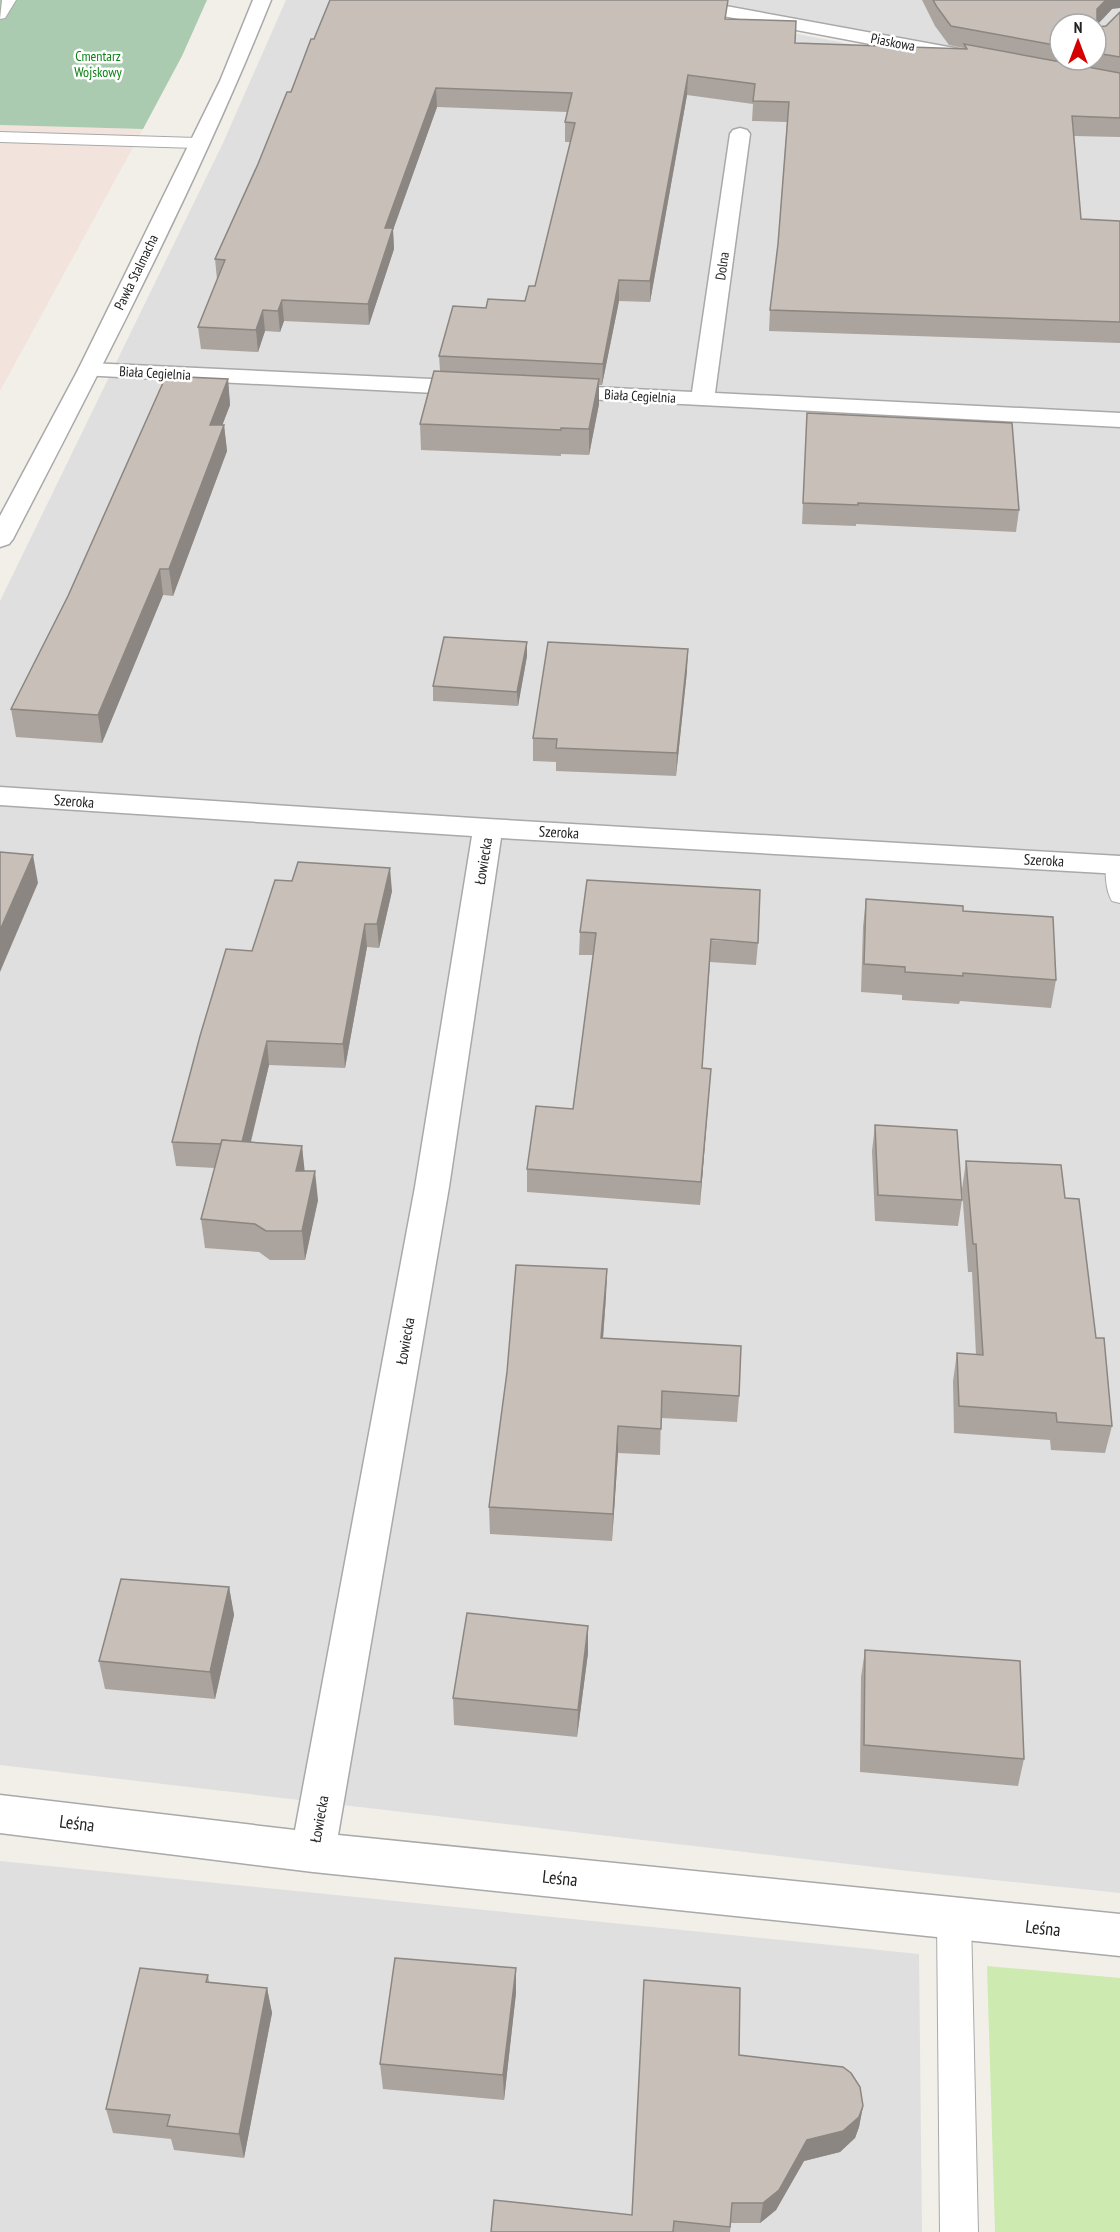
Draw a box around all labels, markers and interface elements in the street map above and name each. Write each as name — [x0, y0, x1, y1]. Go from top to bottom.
north arrow — [1048, 12, 1108, 72]
text: N — [1074, 17, 1082, 37]
street label: Piaskowa — [869, 29, 917, 55]
park label: Cmentarz Wojskowy — [74, 47, 123, 81]
street label: Pawła Stalmacha — [110, 231, 162, 313]
street label: Dolna — [711, 251, 733, 281]
street label: Biała Cegielnia — [119, 362, 191, 384]
street label: Biała Cegielnia — [604, 385, 676, 407]
street label: Szeroka — [53, 790, 95, 812]
street label: Szeroka — [538, 821, 580, 843]
street label: Łowiecka — [470, 836, 496, 886]
street label: Szeroka — [1023, 849, 1065, 871]
street label: Łowiecka — [392, 1316, 418, 1366]
street label: Łowiecka — [306, 1794, 332, 1844]
street label: Leśna — [58, 1809, 96, 1837]
street label: Leśna — [541, 1865, 579, 1891]
street label: Leśna — [1024, 1915, 1062, 1941]

